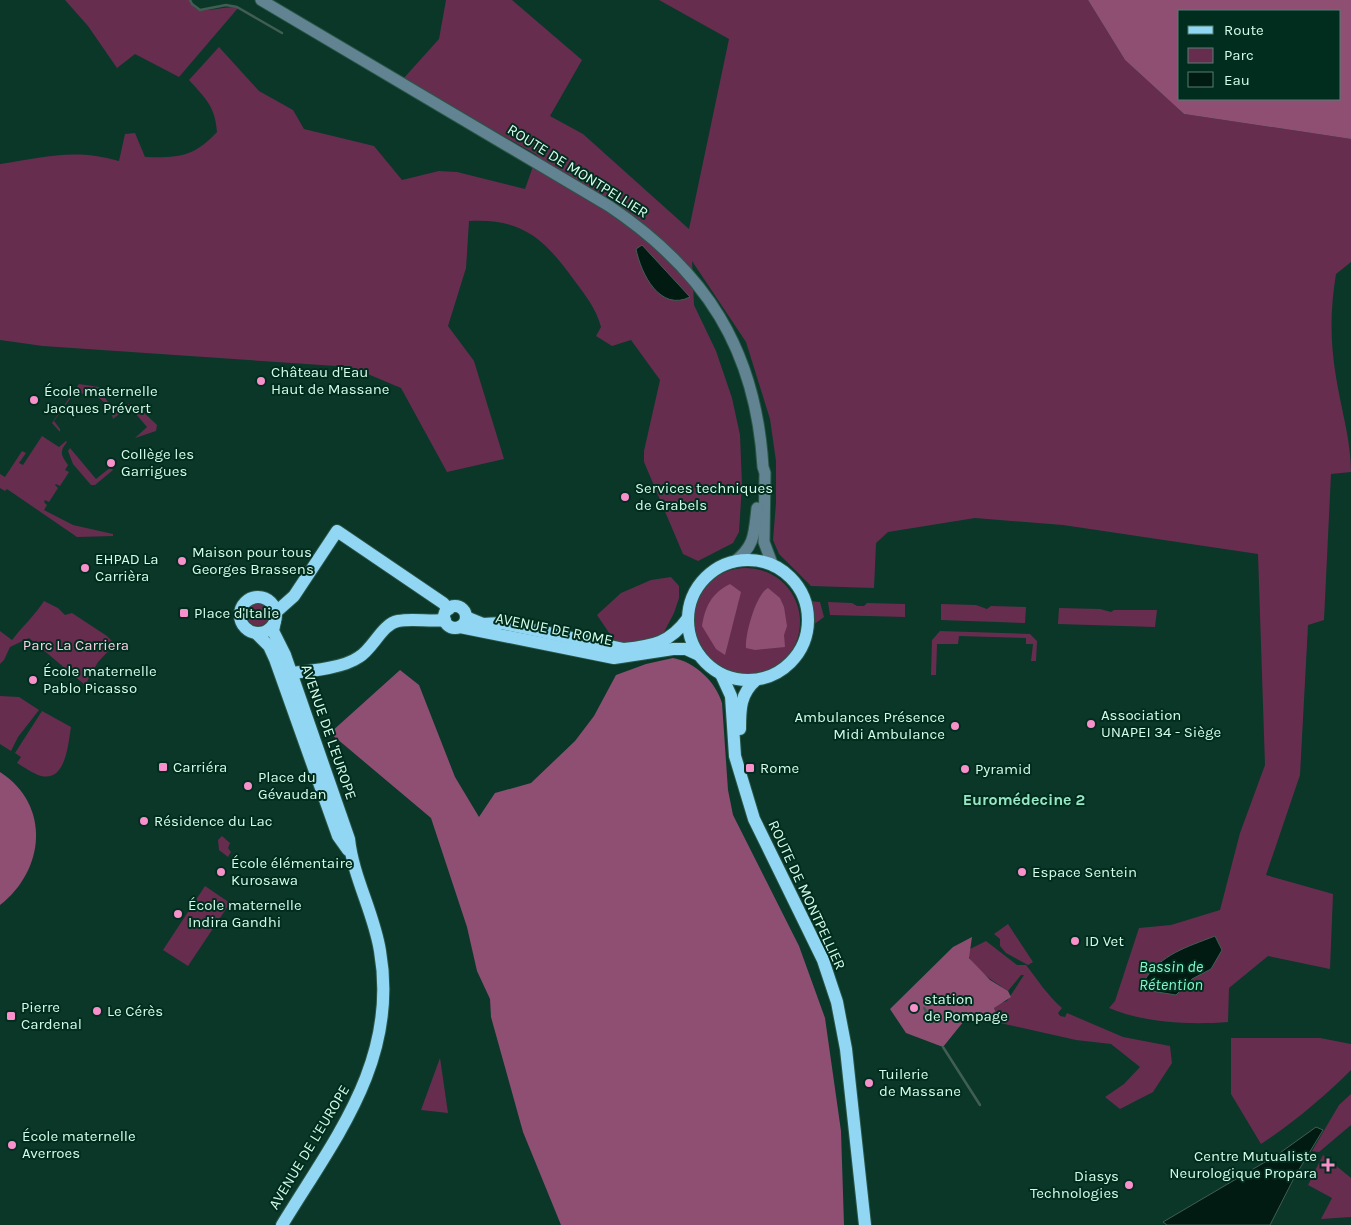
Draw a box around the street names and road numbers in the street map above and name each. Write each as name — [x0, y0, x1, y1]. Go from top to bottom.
street label: ROUTE DE MONTPELLIER — [504, 120, 652, 222]
street label: AVENUE DE ROME — [494, 609, 614, 649]
street label: AVENUE DE L'EUROPE — [297, 662, 361, 802]
street label: ROUTE DE MONTPELLIER — [764, 817, 850, 973]
street label: AVENUE DE L'EUROPE — [265, 1082, 353, 1212]

